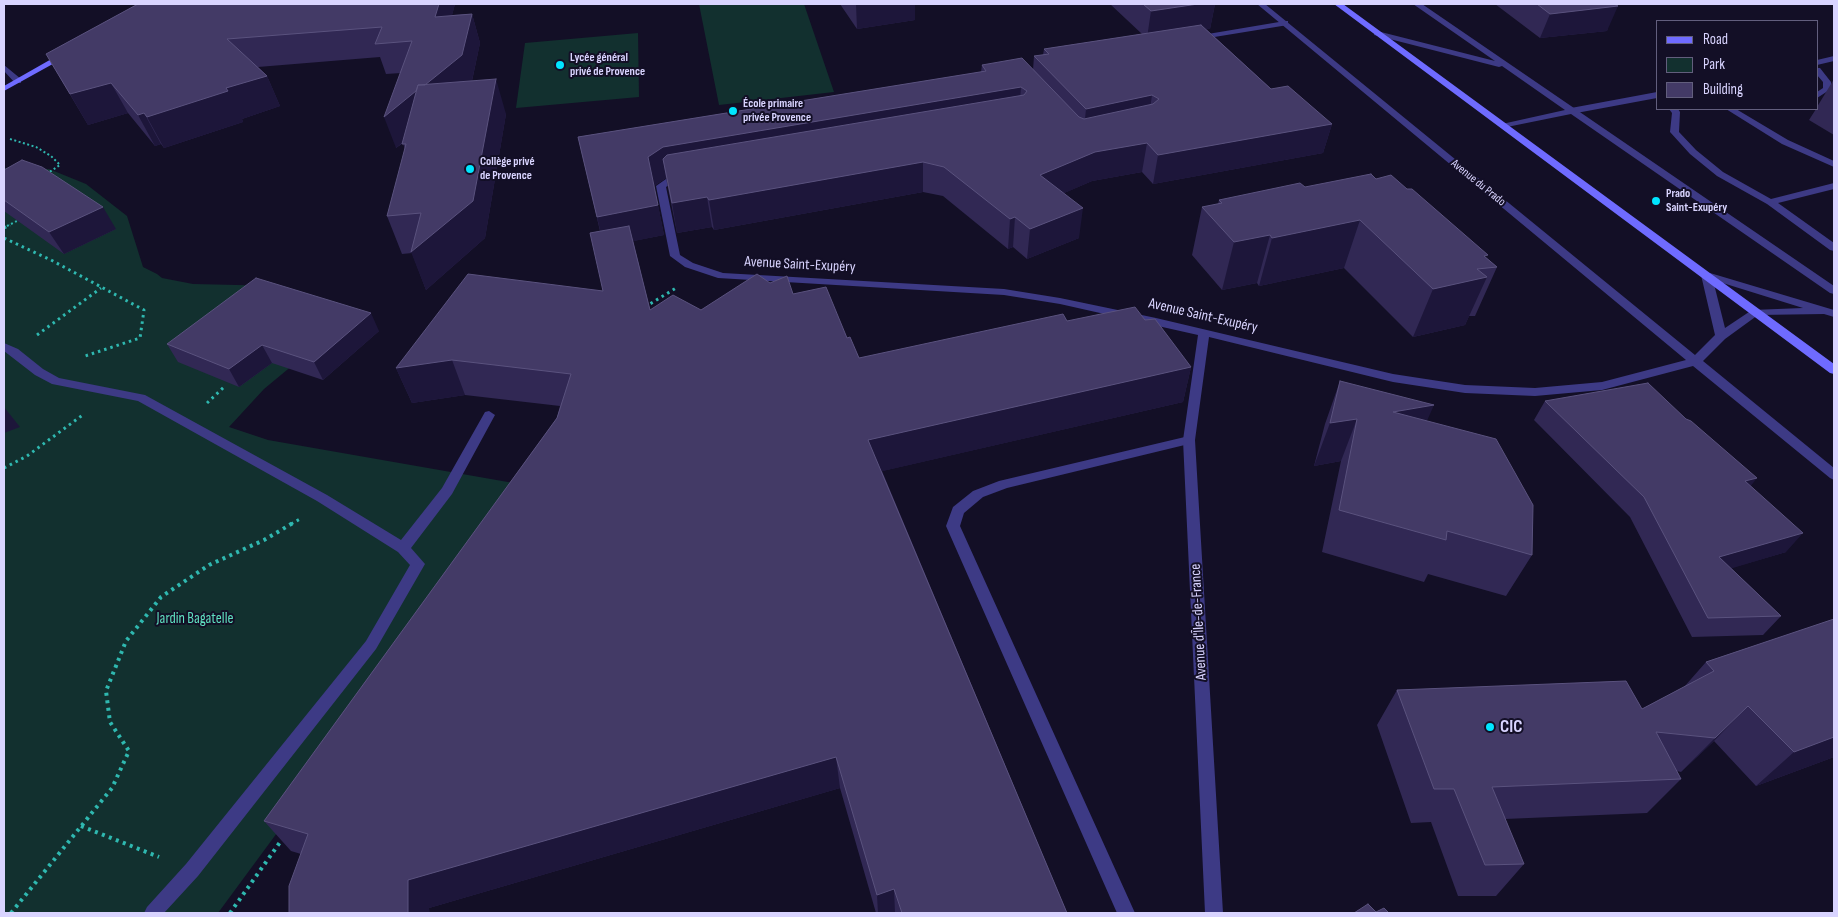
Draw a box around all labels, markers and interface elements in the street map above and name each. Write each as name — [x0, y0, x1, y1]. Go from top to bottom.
legend — [1656, 20, 1818, 110]
text: Road — [1703, 30, 1728, 49]
place label: Lycée général privé de Provence — [570, 51, 645, 79]
text: Park — [1703, 55, 1725, 74]
marker: Lycée général privé de Provence — [554, 59, 566, 71]
text: Building — [1703, 80, 1743, 99]
place label: École primaire privée Provence — [743, 97, 811, 125]
marker: École primaire privée Provence — [727, 105, 739, 117]
place label: Collège privé de Provence — [480, 155, 535, 183]
street label: Avenue du Prado — [1448, 157, 1508, 209]
marker: Collège privé de Provence — [464, 163, 476, 175]
place label: Prado Saint-Exupéry — [1666, 187, 1727, 215]
marker: Prado Saint-Exupéry — [1650, 195, 1662, 207]
street label: Avenue Saint-Exupéry — [744, 253, 856, 277]
street label: Avenue Saint-Exupéry — [1147, 295, 1259, 337]
street label: Avenue d'Île-de-France — [1187, 563, 1211, 681]
park label: Jardin Bagatelle — [157, 610, 233, 628]
place label: CIC — [1500, 716, 1522, 738]
marker: CIC — [1484, 721, 1496, 733]

